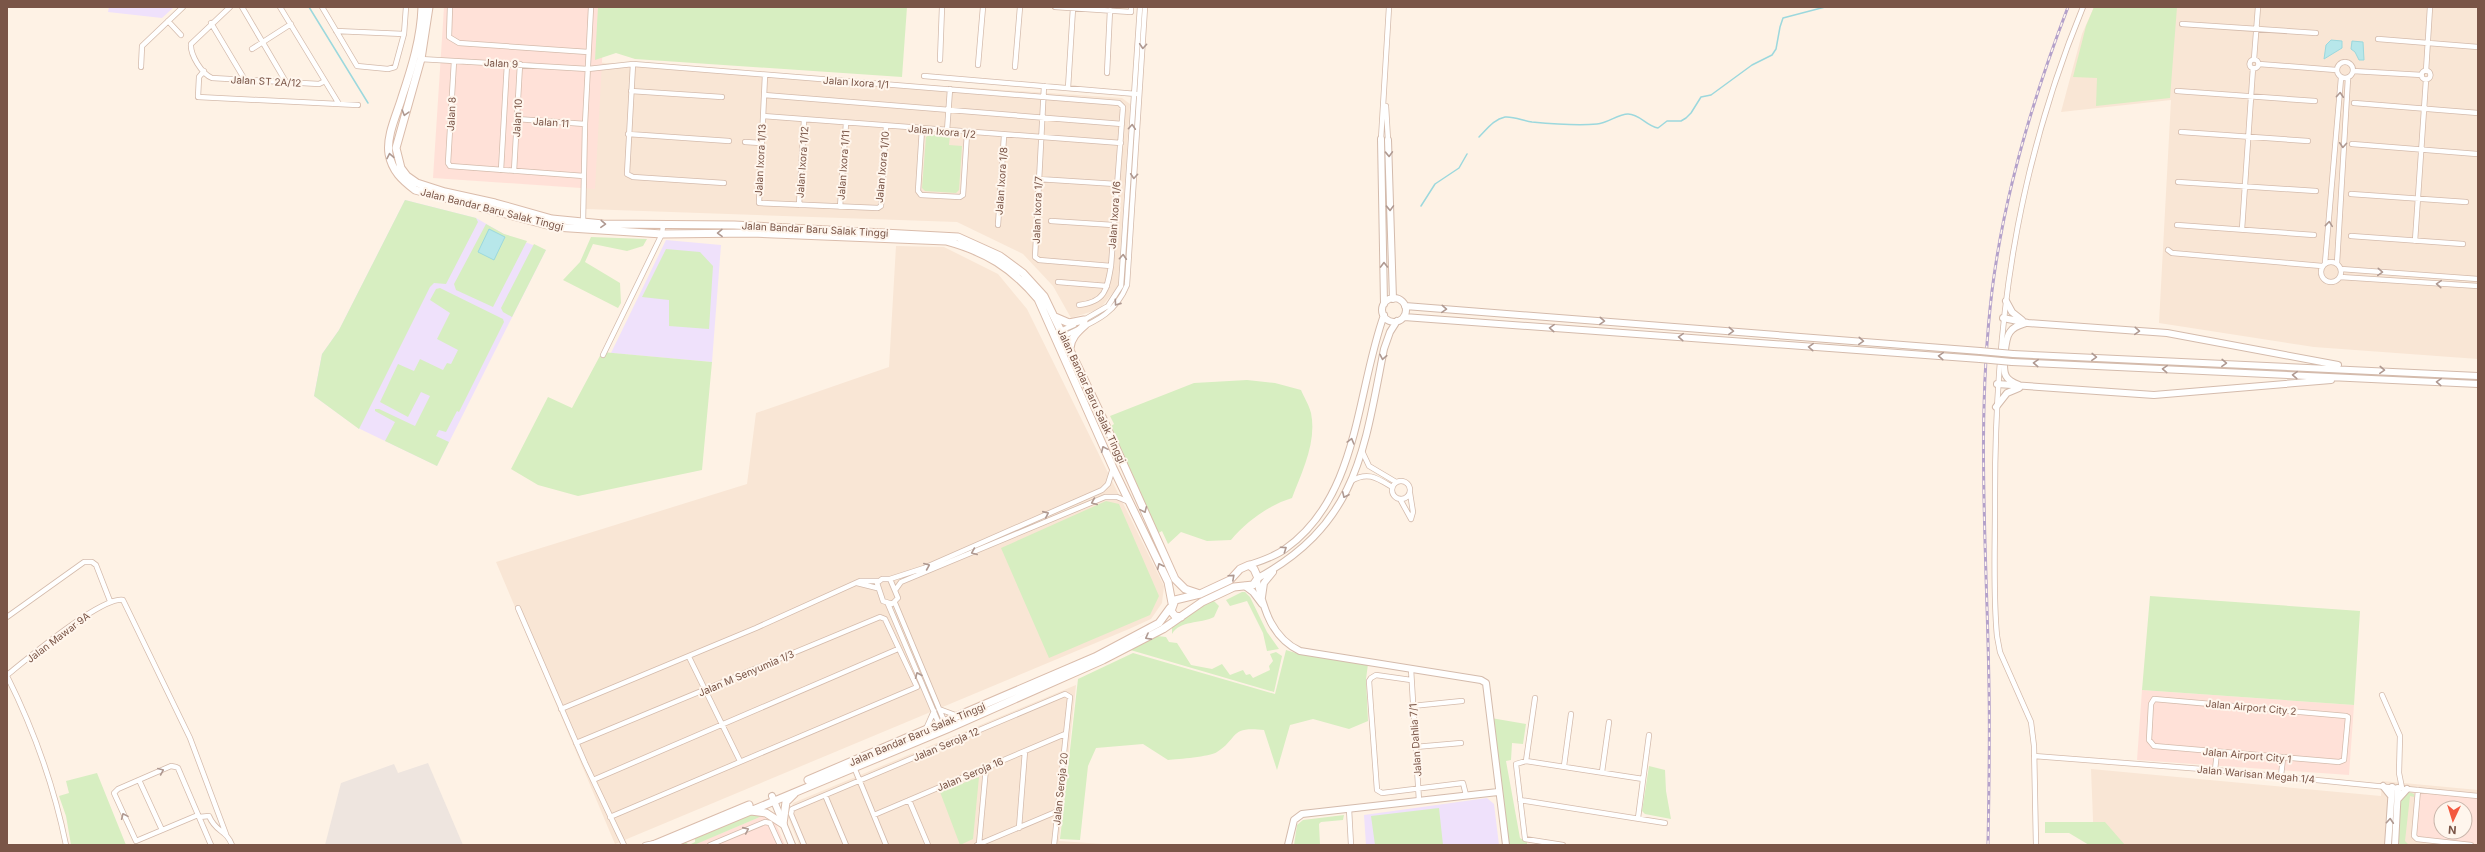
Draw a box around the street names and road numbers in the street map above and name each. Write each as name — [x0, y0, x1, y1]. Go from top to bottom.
street label: Jalan 9 — [484, 56, 518, 70]
street label: Jalan ST 2A/12 — [230, 73, 302, 89]
street label: Jalan Ixora 1/1 — [823, 74, 889, 90]
street label: Jalan 8 — [444, 97, 458, 131]
street label: Jalan 10 — [510, 98, 524, 138]
street label: Jalan 11 — [533, 115, 569, 129]
street label: Jalan Ixora 1/2 — [908, 122, 976, 140]
street label: Jalan Ixora 1/13 — [752, 124, 768, 196]
street label: Jalan Ixora 1/12 — [794, 126, 810, 198]
street label: Jalan Ixora 1/11 — [835, 130, 851, 200]
street label: Jalan Ixora 1/10 — [873, 130, 891, 204]
street label: Jalan Ixora 1/8 — [993, 147, 1009, 215]
street label: Jalan Ixora 1/7 — [1030, 176, 1044, 244]
street label: Jalan Ixora 1/6 — [1106, 181, 1122, 249]
street label: Jalan Bandar Baru Salak Tinggi — [419, 185, 565, 233]
street label: Jalan Bandar Baru Salak Tinggi — [741, 219, 889, 239]
street label: Jalan Bandar Baru Salak Tinggi — [1056, 327, 1128, 465]
street label: Jalan Mawar 9A — [24, 609, 92, 665]
street label: Jalan M Senyumia 1/3 — [696, 647, 796, 699]
street label: Jalan Airport City 2 — [2205, 697, 2297, 717]
street label: Jalan Bandar Baru Salak Tinggi — [847, 700, 987, 768]
street label: Jalan Dahlia 7/1 — [1406, 703, 1424, 777]
street label: Jalan Seroja 12 — [911, 725, 981, 763]
street label: Jalan Airport City 1 — [2202, 745, 2292, 765]
street label: Jalan Seroja 20 — [1050, 752, 1070, 826]
street label: Jalan Seroja 16 — [935, 755, 1005, 793]
street label: Jalan Warisan Megah 1/4 — [2196, 763, 2316, 785]

